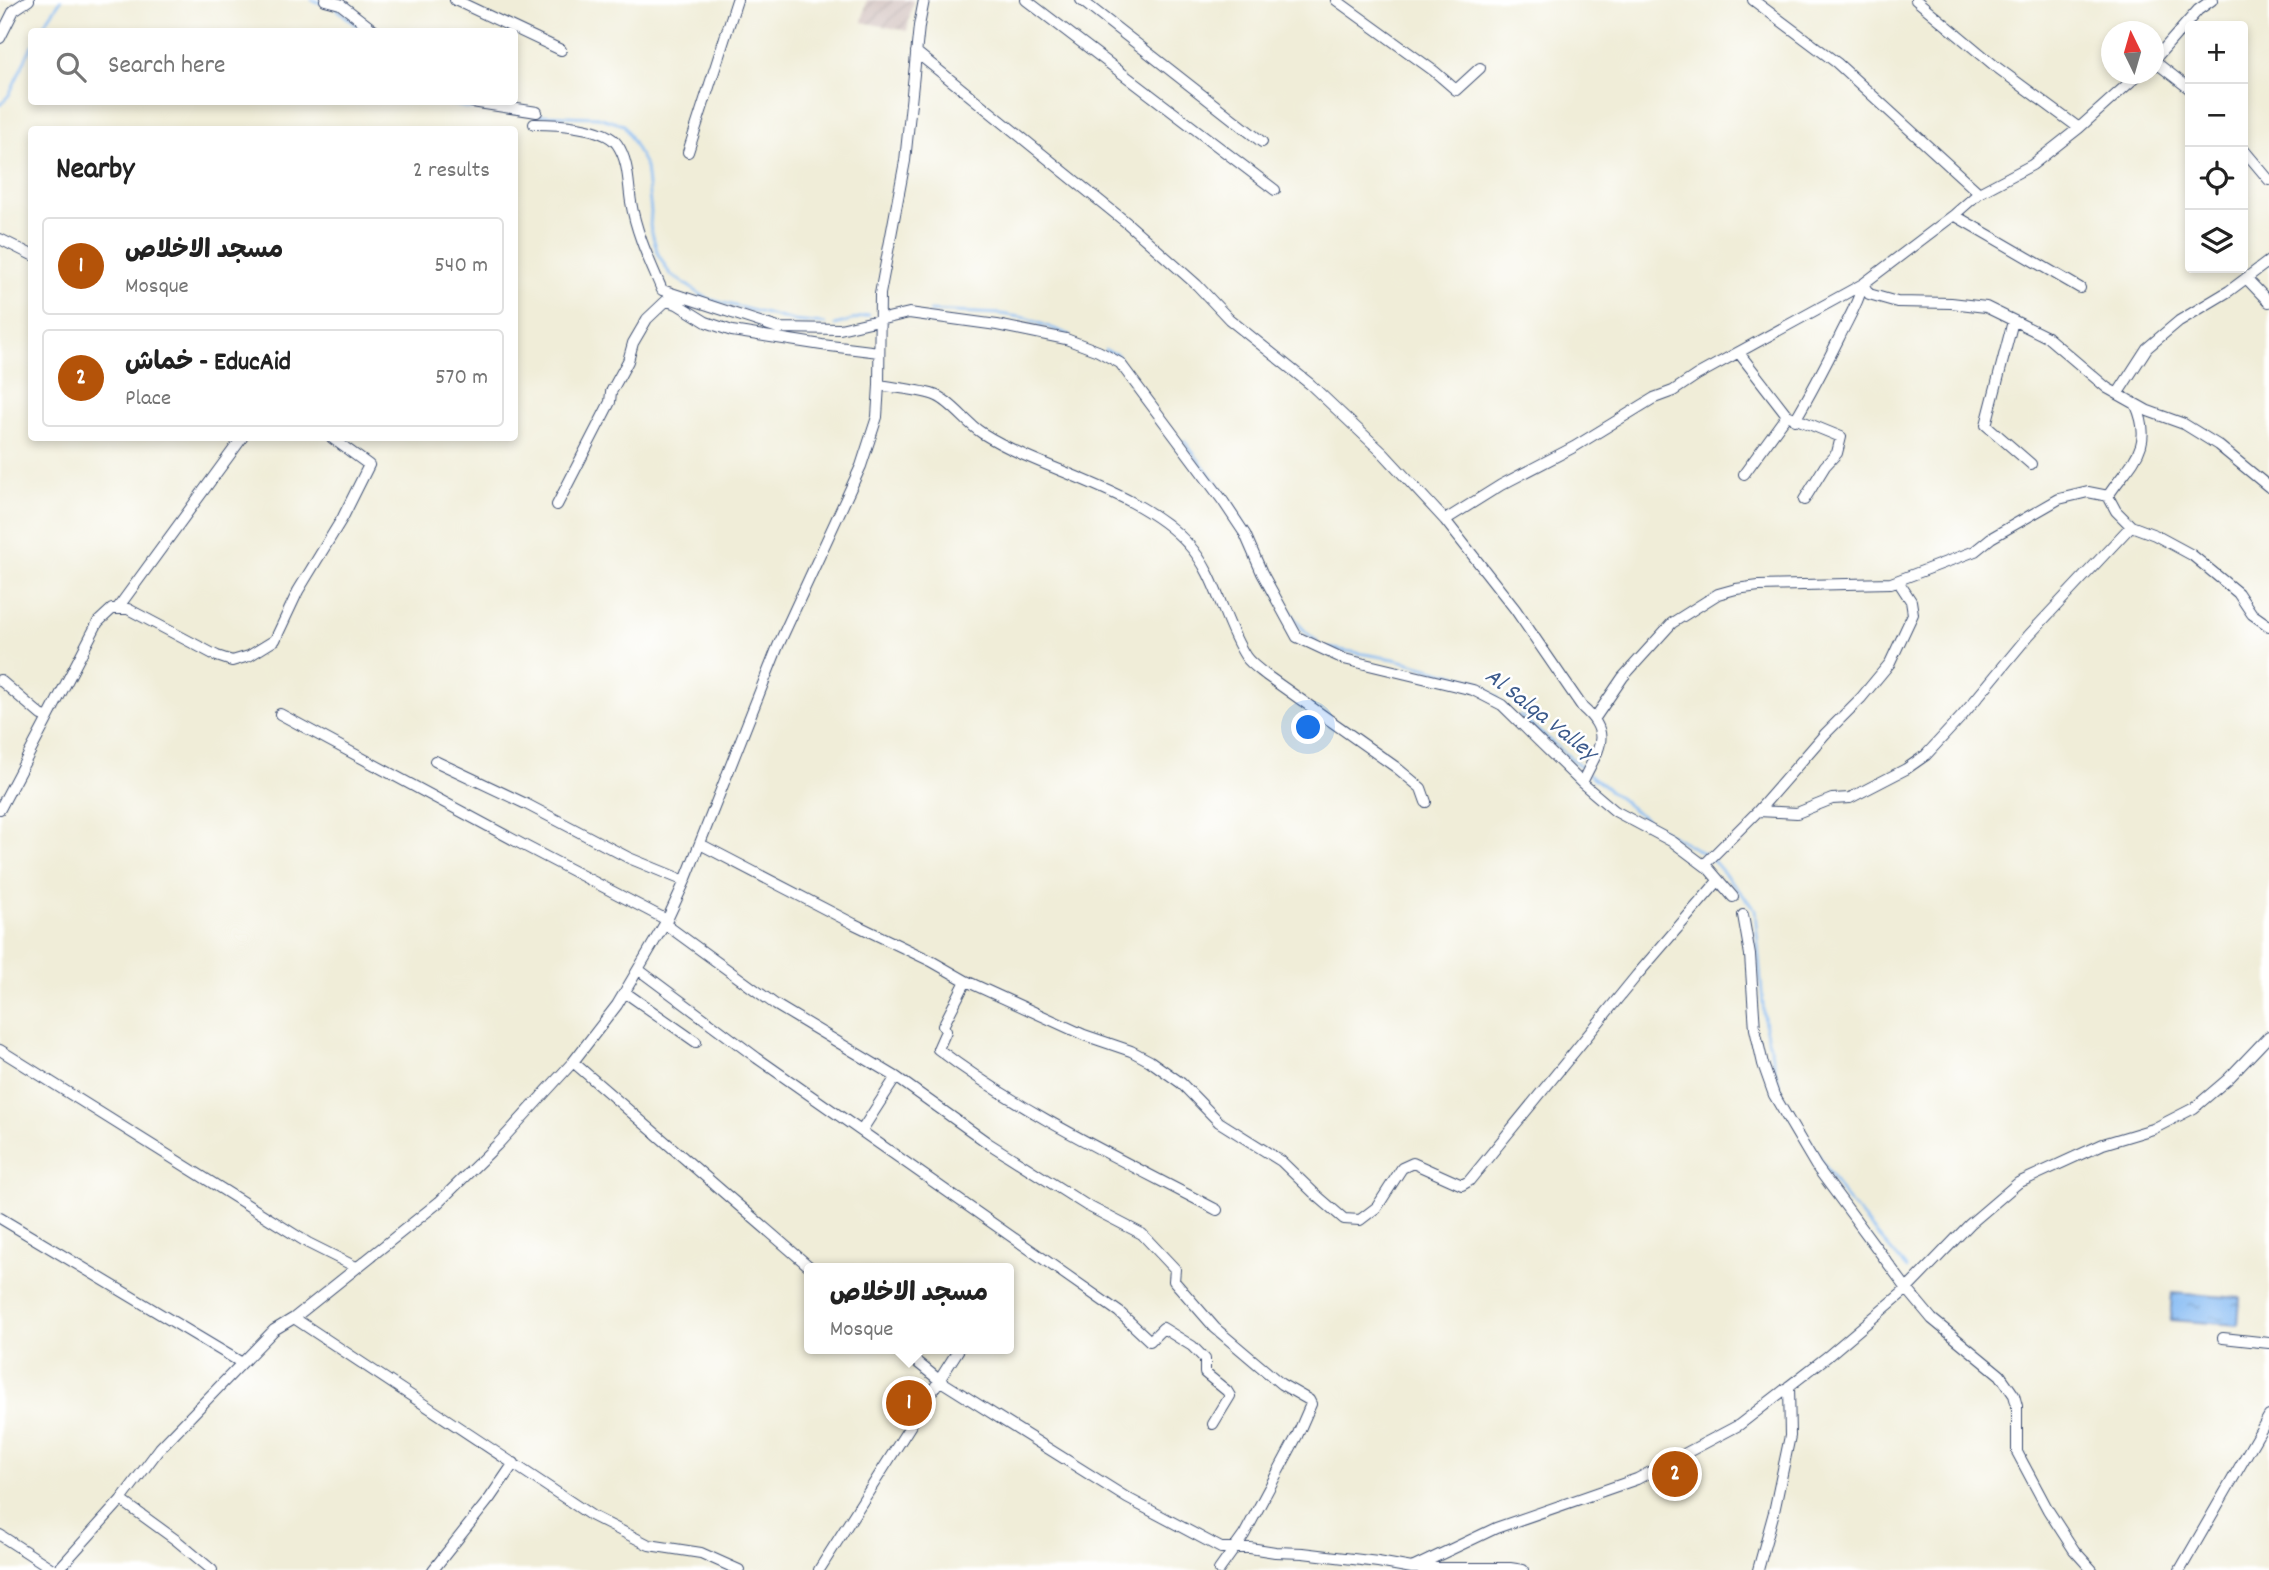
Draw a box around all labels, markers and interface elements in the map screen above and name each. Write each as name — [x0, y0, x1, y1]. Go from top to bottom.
north arrow — [2101, 21, 2164, 84]
map controls — [2185, 21, 2248, 273]
button: + — [2185, 21, 2248, 84]
search box — [28, 28, 518, 105]
icon: search — [52, 48, 90, 86]
text: Search here — [108, 48, 226, 85]
button: − — [2185, 84, 2248, 147]
button: locate — [2185, 147, 2248, 210]
text: Nearby — [56, 150, 134, 193]
text: 2 results — [413, 155, 490, 188]
button: layers — [2185, 210, 2248, 273]
text: مسجد الاخلاص — [125, 233, 283, 270]
text: 1 — [78, 250, 84, 283]
text: 540 m — [434, 250, 488, 283]
text: Mosque — [125, 271, 189, 304]
text: خماش - EducAid — [125, 345, 291, 382]
text: 2 — [76, 362, 86, 395]
text: 570 m — [435, 362, 488, 395]
text: Place — [125, 383, 171, 416]
water label: Al Salqa Valley — [1477, 661, 1606, 772]
your location — [1291, 710, 1325, 744]
popup — [804, 1263, 1014, 1354]
text: مسجد الاخلاص — [830, 1276, 988, 1313]
text: Mosque — [830, 1314, 893, 1347]
pin: 1 — [886, 1377, 932, 1429]
pin: 2 — [1652, 1448, 1698, 1500]

